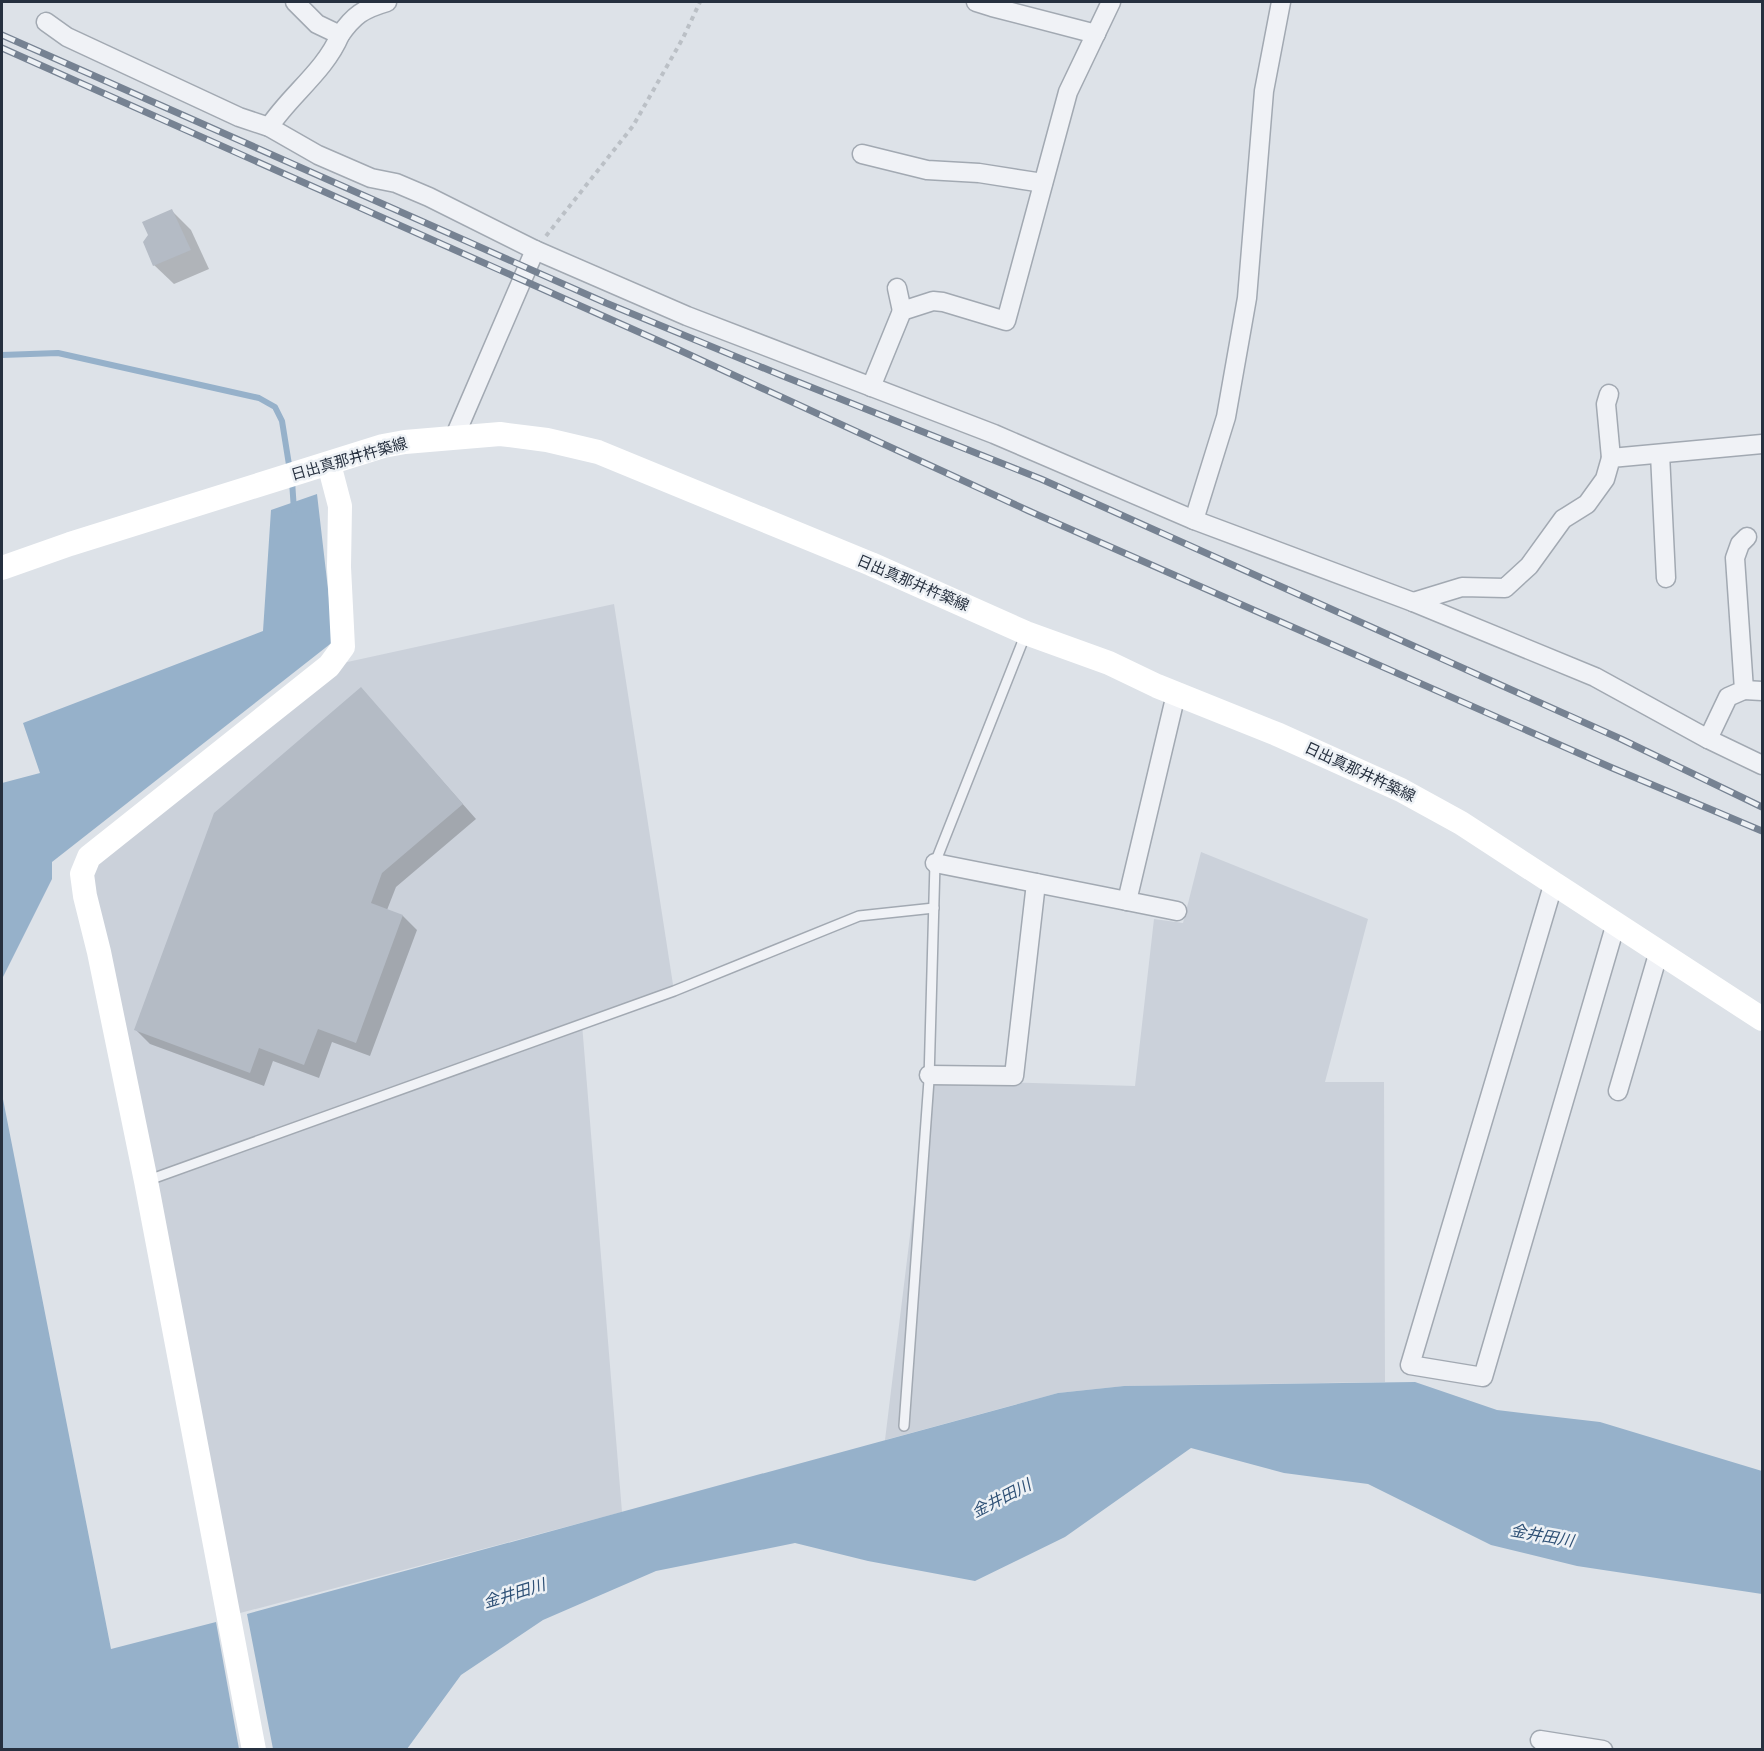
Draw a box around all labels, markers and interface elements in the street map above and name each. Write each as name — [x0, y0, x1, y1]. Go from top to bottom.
street label: 日出真那井杵築線 — [288, 431, 410, 486]
street label: 日出真那井杵築線 — [853, 549, 973, 617]
street label: 日出真那井杵築線 — [1301, 736, 1419, 807]
water label: 金井田川 — [967, 1472, 1037, 1523]
water label: 金井田川 — [1508, 1518, 1578, 1553]
water label: 金井田川 — [480, 1572, 550, 1614]

